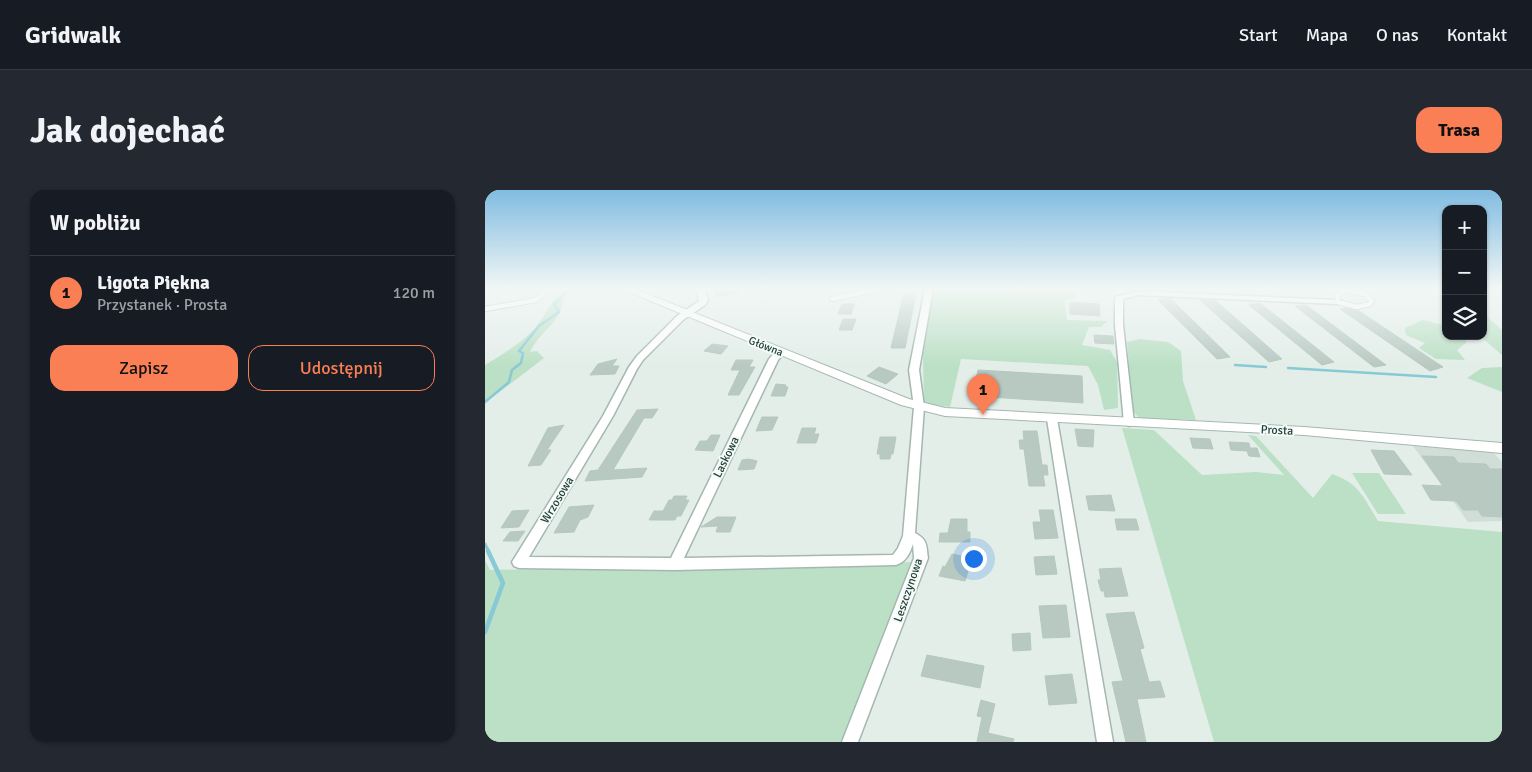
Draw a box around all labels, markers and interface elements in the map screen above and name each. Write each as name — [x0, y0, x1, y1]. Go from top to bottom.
text: Gridwalk — [25, 20, 121, 50]
text: Start — [1239, 24, 1278, 46]
text: Mapa — [1306, 24, 1348, 46]
text: O nas — [1376, 24, 1419, 46]
text: Kontakt — [1447, 24, 1507, 46]
button: Trasa — [1416, 107, 1502, 153]
text: Jak dojechać — [30, 109, 225, 152]
map controls — [1442, 205, 1487, 340]
button: + — [1442, 205, 1487, 250]
text: W pobliżu — [50, 210, 141, 236]
button: − — [1442, 250, 1487, 295]
text: Ligota Piękna — [97, 271, 210, 295]
text: 1 — [62, 283, 70, 303]
text: 120 m — [393, 283, 435, 303]
text: Przystanek · Prosta — [97, 295, 227, 315]
button: layers — [1442, 295, 1487, 340]
street label: Główna — [747, 334, 785, 359]
button: Zapisz — [50, 345, 238, 391]
button: Udostępnij — [248, 345, 435, 391]
pin: 1 — [967, 374, 999, 415]
street label: Prosta — [1260, 422, 1294, 439]
street label: Laskowa — [710, 434, 743, 480]
street label: Wrzosowa — [538, 474, 577, 526]
your location — [961, 546, 987, 572]
street label: Leszczynowa — [891, 556, 926, 624]

